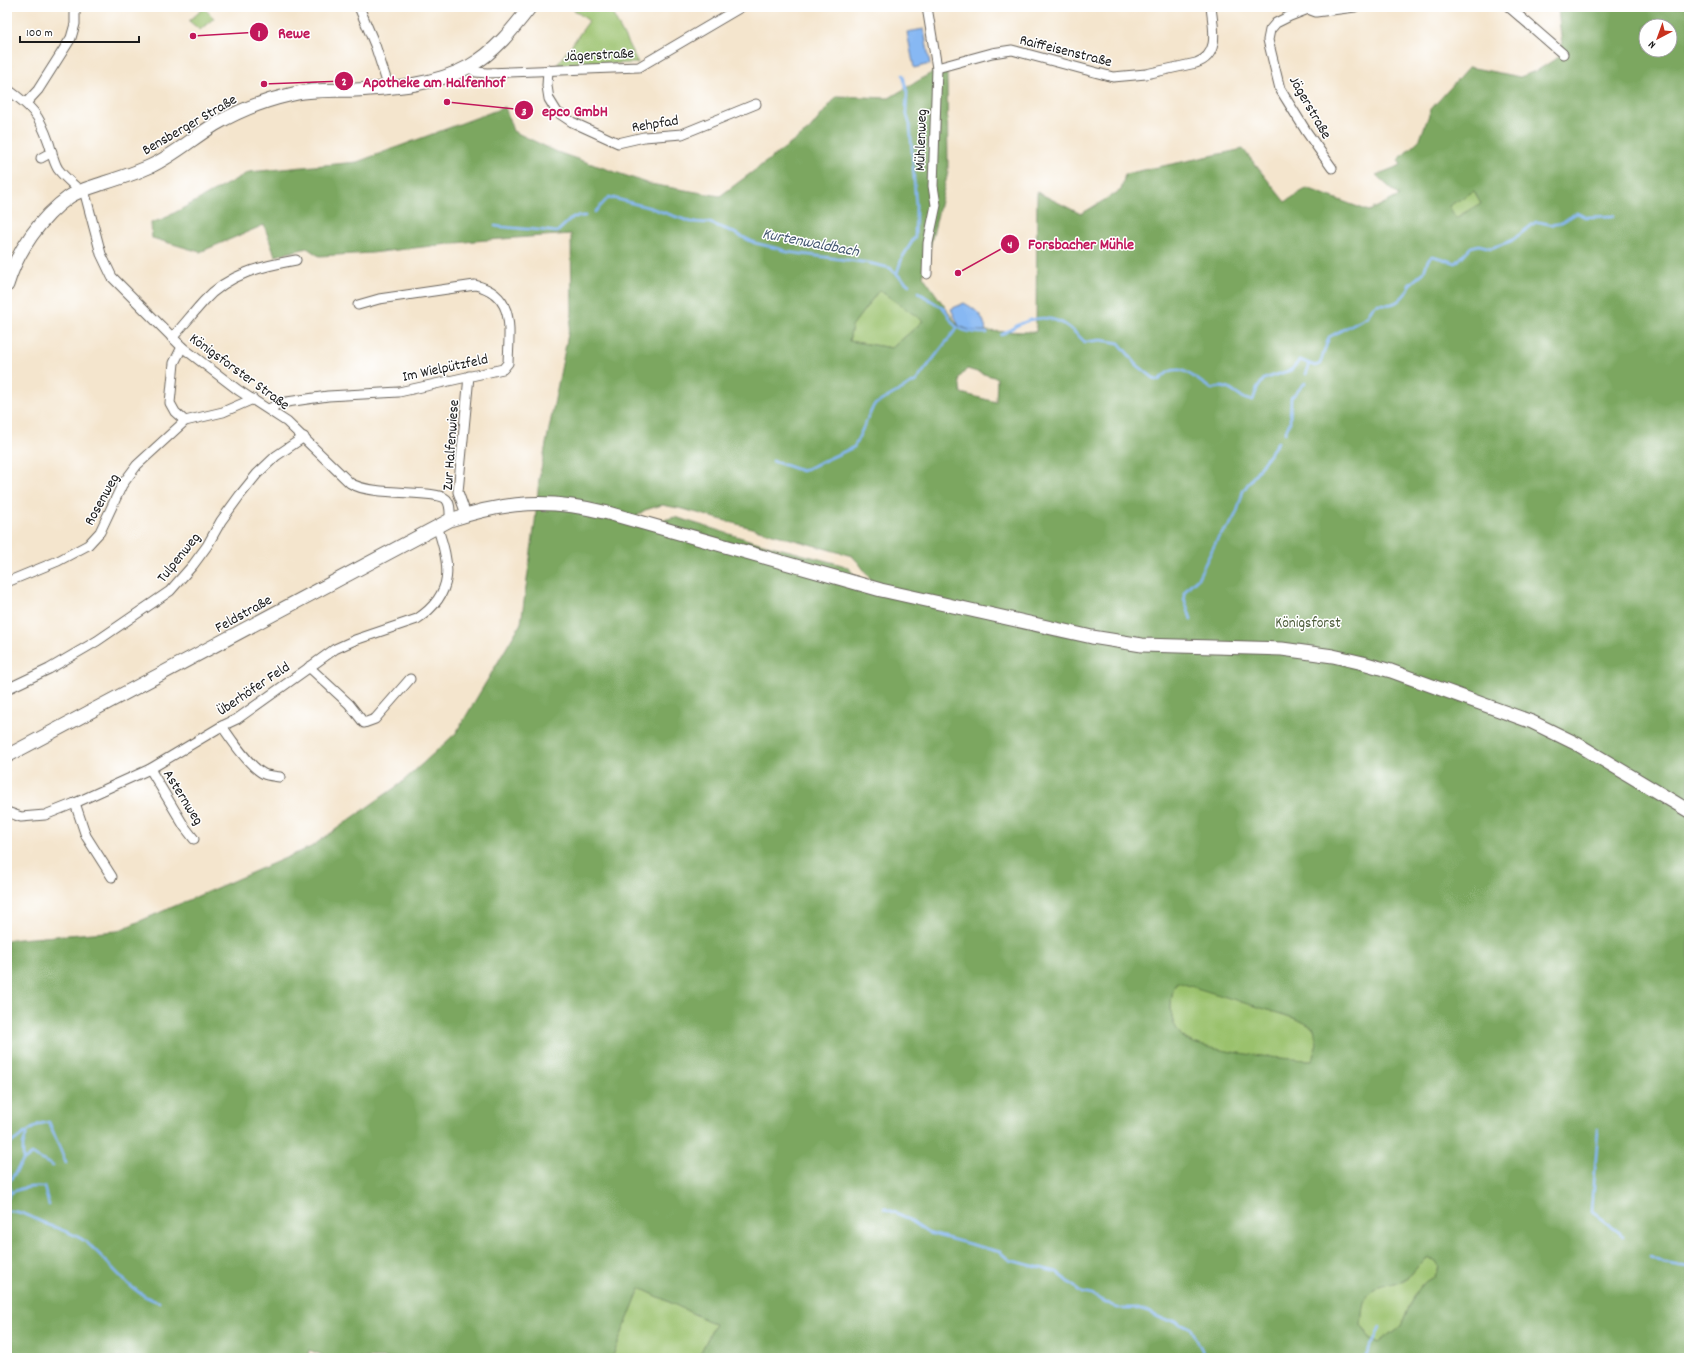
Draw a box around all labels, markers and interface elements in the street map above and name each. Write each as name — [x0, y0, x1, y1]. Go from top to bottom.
scale bar — [20, 18, 139, 44]
callout: Rewe — [249, 18, 318, 46]
north arrow — [1638, 18, 1678, 58]
text: Rewe — [278, 23, 310, 46]
text: 100 m — [26, 25, 53, 42]
text: 1 — [258, 26, 261, 43]
street label: Raiffeisenstraße — [1017, 30, 1114, 74]
text: N — [1645, 36, 1660, 52]
street label: Jägerstraße — [564, 43, 635, 69]
callout: Apotheke am Halfenhof — [334, 67, 513, 95]
text: Apotheke am Halfenhof — [363, 72, 507, 95]
street label: Jägerstraße — [1282, 72, 1336, 144]
text: 2 — [341, 74, 347, 91]
street label: Bensberger Straße — [138, 89, 242, 162]
callout: epco GmbH — [514, 96, 616, 124]
text: epco GmbH — [542, 101, 608, 124]
text: 3 — [521, 104, 527, 121]
street label: Mühlenweg — [910, 109, 934, 171]
street label: Rehpfad — [630, 110, 680, 140]
water label: Kurtenwaldbach — [760, 223, 861, 264]
callout: Forsbacher Mühle — [1000, 230, 1142, 258]
text: Forsbacher Mühle — [1028, 234, 1134, 257]
text: 4 — [1008, 237, 1013, 254]
street label: Königsforster Straße — [184, 329, 294, 417]
street label: Im Wielpützfeld — [401, 349, 490, 389]
street label: Zur Halfenwiese — [438, 399, 466, 491]
street label: Rosenweg — [79, 470, 126, 530]
street label: Tulpenweg — [152, 528, 207, 588]
street label: Feldstraße — [211, 590, 277, 639]
park label: Königsforst — [1275, 613, 1341, 635]
street label: Überhöfer Feld — [213, 657, 295, 722]
street label: Asternweg — [157, 766, 208, 830]

